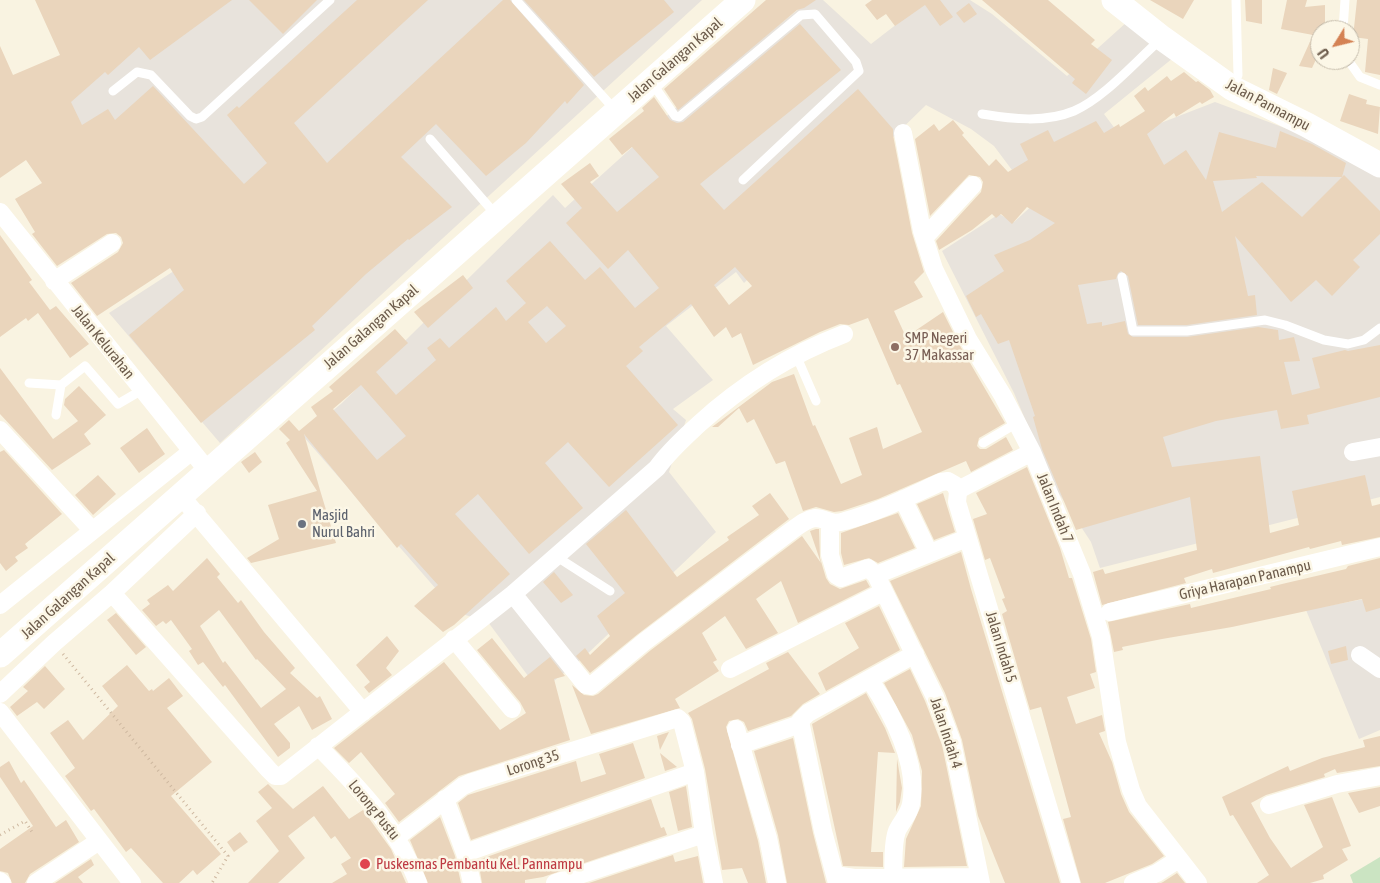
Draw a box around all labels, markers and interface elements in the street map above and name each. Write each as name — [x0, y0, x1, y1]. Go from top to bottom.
street label: Jalan Galangan Kapal — [624, 14, 726, 106]
north arrow — [1310, 20, 1360, 70]
text: U — [1315, 45, 1333, 61]
street label: Jalan Pannampu — [1223, 75, 1313, 135]
street label: Jalan Galangan Kapal — [320, 281, 422, 373]
street label: Jalan Kelurahan — [68, 301, 138, 383]
place label: SMP Negeri 37 Makassar — [905, 329, 974, 364]
marker: SMP Negeri 37 Makassar — [889, 341, 901, 353]
street label: Jalan Indah 7 — [1033, 470, 1077, 546]
place label: Masjid Nurul Bahri — [312, 506, 375, 541]
marker: Masjid Nurul Bahri — [296, 518, 308, 530]
street label: Jalan Galangan Kapal — [17, 549, 119, 643]
street label: Griya Harapan Panampu — [1177, 556, 1313, 604]
street label: Jalan Indah 5 — [982, 609, 1020, 685]
street label: Jalan Indah 4 — [926, 695, 966, 771]
street label: Lorong 35 — [504, 746, 562, 780]
street label: Lorong Pustu — [344, 777, 404, 843]
place label: Puskesmas Pembantu Kel. Pannampu — [376, 855, 582, 873]
marker: Puskesmas Pembantu Kel. Pannampu — [358, 857, 372, 871]

